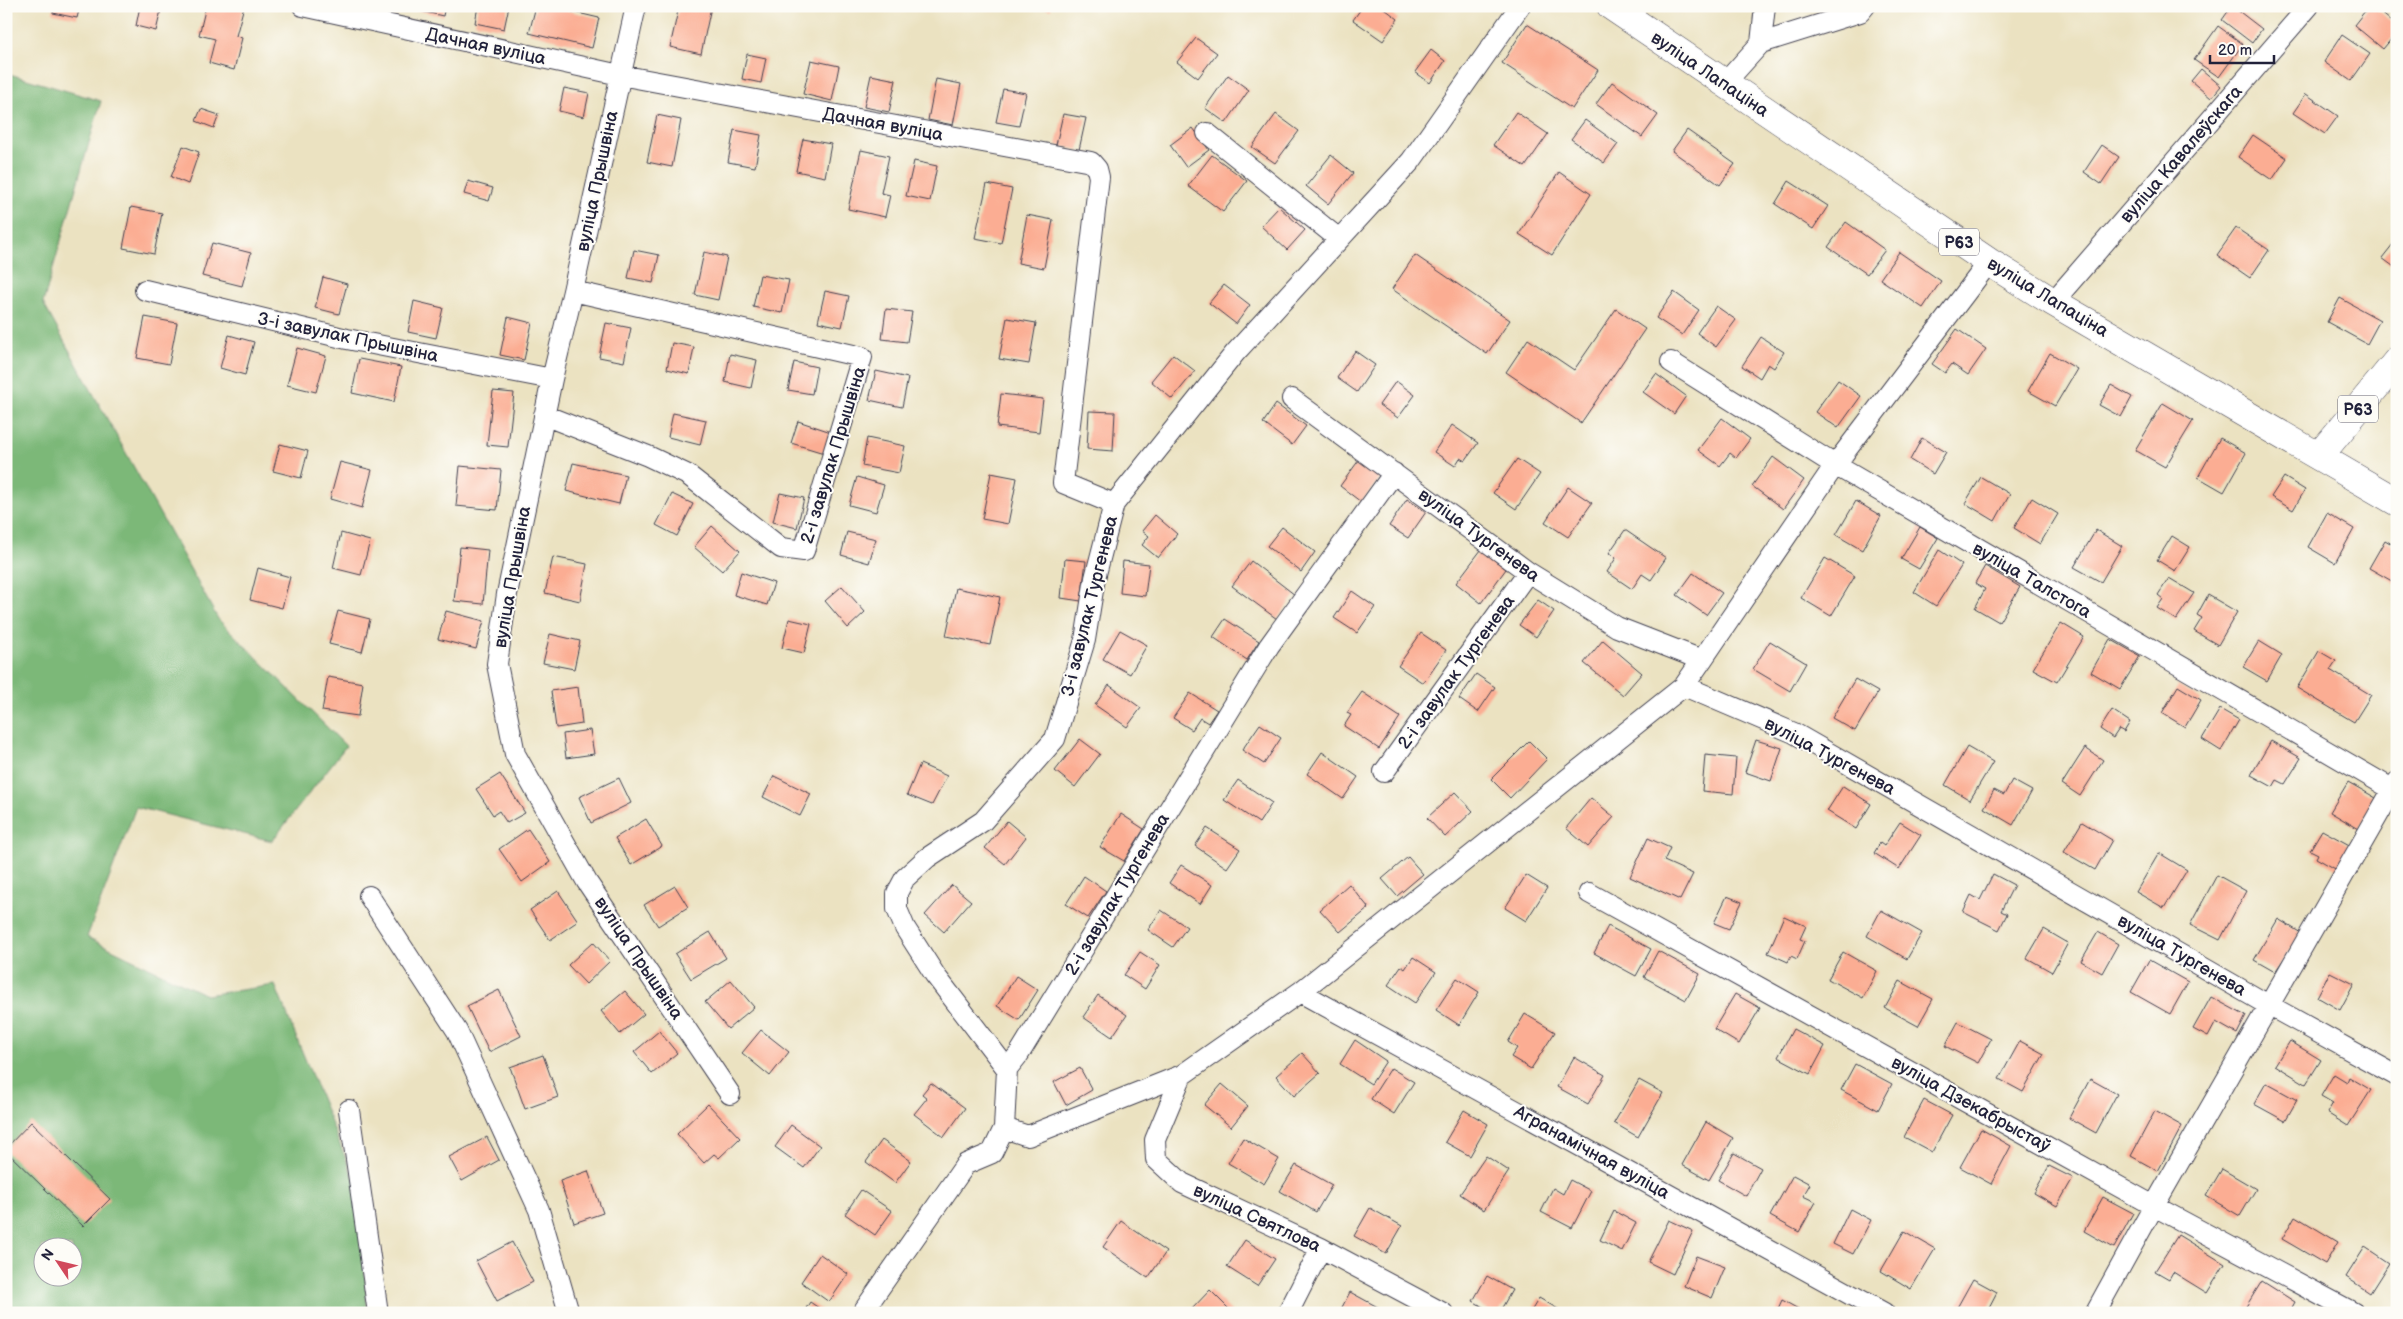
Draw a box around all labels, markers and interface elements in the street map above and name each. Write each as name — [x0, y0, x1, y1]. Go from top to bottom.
street label: Дачная вуліца — [424, 24, 548, 70]
street label: вуліца Лапаціна — [1647, 27, 1773, 122]
scale bar — [2210, 32, 2274, 64]
text: 20 m — [2218, 41, 2252, 60]
street label: вуліца Кавалеўскага — [2116, 81, 2247, 227]
street label: Дачная вуліца — [821, 104, 945, 145]
street label: вуліца Прышвіна — [572, 108, 623, 254]
road number: Р63 — [1939, 228, 1979, 256]
street label: вуліца Лапаціна — [1983, 253, 2112, 342]
street label: 3-і завулак Прышвіна — [256, 308, 441, 367]
street label: 2-і завулак Прышвіна — [797, 364, 871, 546]
road number: Р63 — [2338, 396, 2378, 422]
street label: вуліца Тургенева — [1414, 484, 1544, 587]
street label: вуліца Прышвіна — [490, 504, 535, 650]
street label: 3-і завулак Тургенева — [1057, 513, 1122, 699]
street label: вуліца Талстога — [1969, 538, 2095, 623]
street label: 2-і завулак Тургенева — [1394, 591, 1519, 753]
street label: вуліца Тургенева — [1761, 713, 1899, 800]
street label: 2-і завулак Тургенева — [1061, 809, 1174, 979]
street label: вуліца Прышвіна — [590, 893, 688, 1024]
street label: вуліца Тургенева — [2114, 910, 2250, 1001]
street label: вуліца Дзекабрыстаў — [1888, 1052, 2055, 1157]
street label: Агранамічная вуліца — [1510, 1100, 1673, 1204]
street label: вуліца Святлова — [1190, 1180, 1324, 1257]
north arrow — [32, 1236, 82, 1286]
text: N — [38, 1246, 58, 1264]

